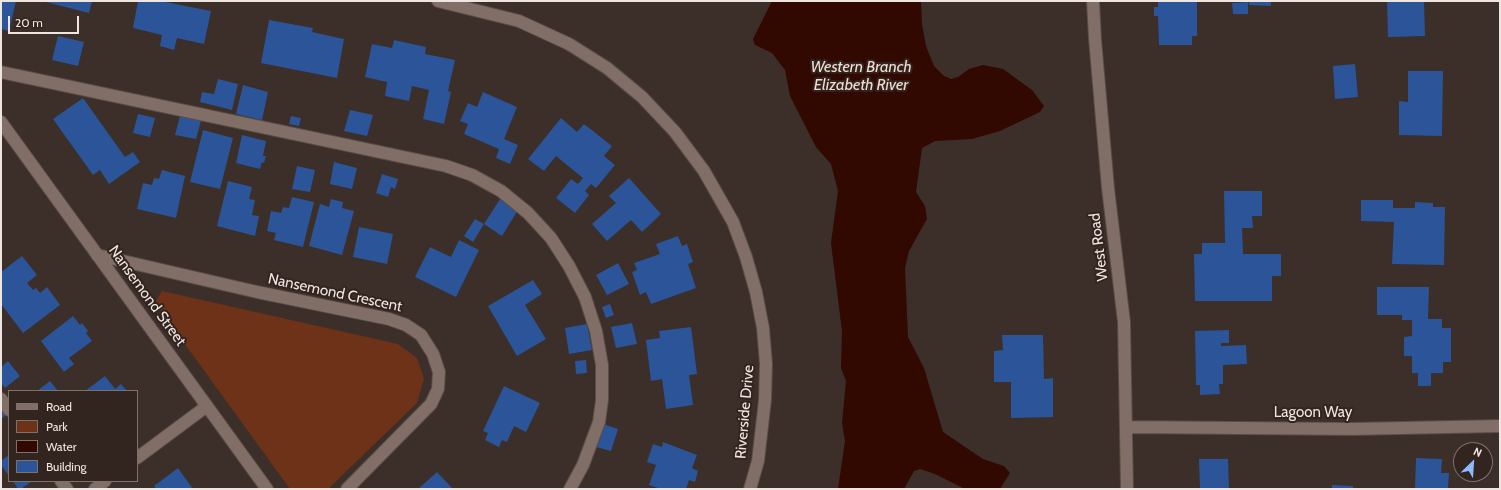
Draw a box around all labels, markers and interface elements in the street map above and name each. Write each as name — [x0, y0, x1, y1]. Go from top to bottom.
scale bar — [10, 8, 81, 34]
text: 20 m — [15, 15, 43, 30]
water label: Western Branch Elizabeth River — [810, 57, 912, 95]
street label: West Road — [1086, 212, 1112, 282]
street label: Nansemond Street — [104, 242, 190, 350]
street label: Nansemond Crescent — [266, 270, 404, 316]
street label: Riverside Drive — [732, 364, 758, 460]
legend — [8, 390, 138, 482]
text: Road — [46, 399, 72, 414]
street label: Lagoon Way — [1274, 404, 1352, 422]
text: Park — [46, 419, 68, 434]
text: Water — [46, 439, 76, 454]
north arrow — [1453, 442, 1493, 482]
text: N — [1471, 444, 1484, 460]
text: Building — [46, 459, 87, 474]

